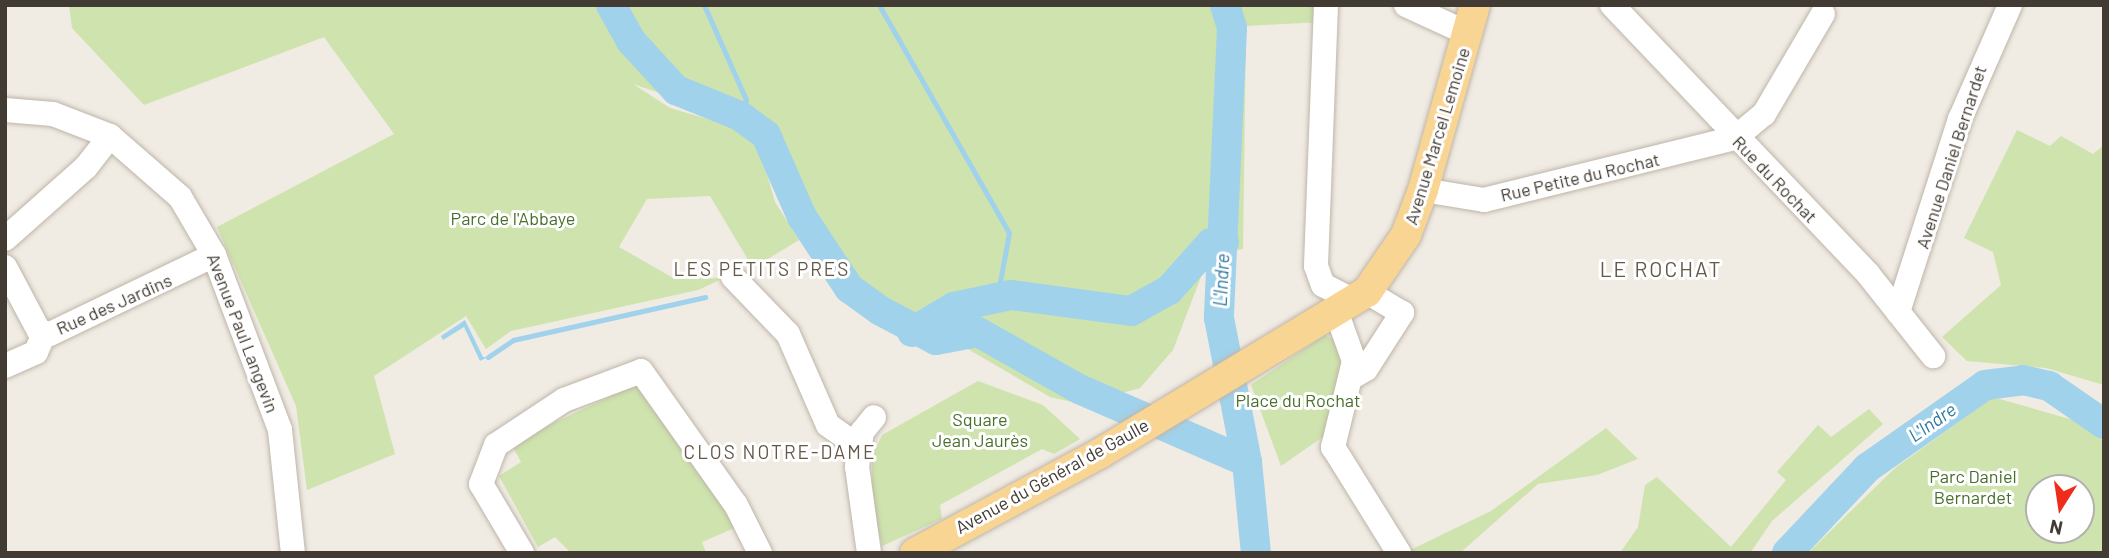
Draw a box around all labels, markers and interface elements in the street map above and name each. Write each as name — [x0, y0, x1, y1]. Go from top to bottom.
street label: Avenue Marcel Lemoine — [1400, 45, 1474, 227]
street label: Avenue Daniel Bernardet — [1911, 63, 1991, 251]
street label: Rue du Rochat — [1728, 131, 1822, 227]
street label: Rue Petite du Rochat — [1498, 148, 1662, 206]
park label: Parc de l'Abbaye — [451, 207, 575, 229]
street label: Avenue Paul Langevin — [203, 250, 283, 416]
water label: L'Indre — [1208, 253, 1234, 307]
district label: LE ROCHAT — [1601, 256, 1721, 282]
district label: LES PETITS PRES — [675, 258, 849, 280]
street label: Rue des Jardins — [53, 269, 175, 339]
park label: Place du Rochat — [1235, 389, 1361, 411]
water label: L'Indre — [1904, 397, 1960, 447]
park label: Square Jean Jaurès — [932, 409, 1028, 452]
street label: Avenue du Général de Gaulle — [952, 414, 1152, 538]
district label: CLOS NOTRE-DAME — [685, 441, 875, 463]
park label: Parc Daniel Bernardet — [1929, 466, 2017, 508]
north arrow — [2025, 474, 2095, 544]
text: N — [2047, 516, 2065, 541]

